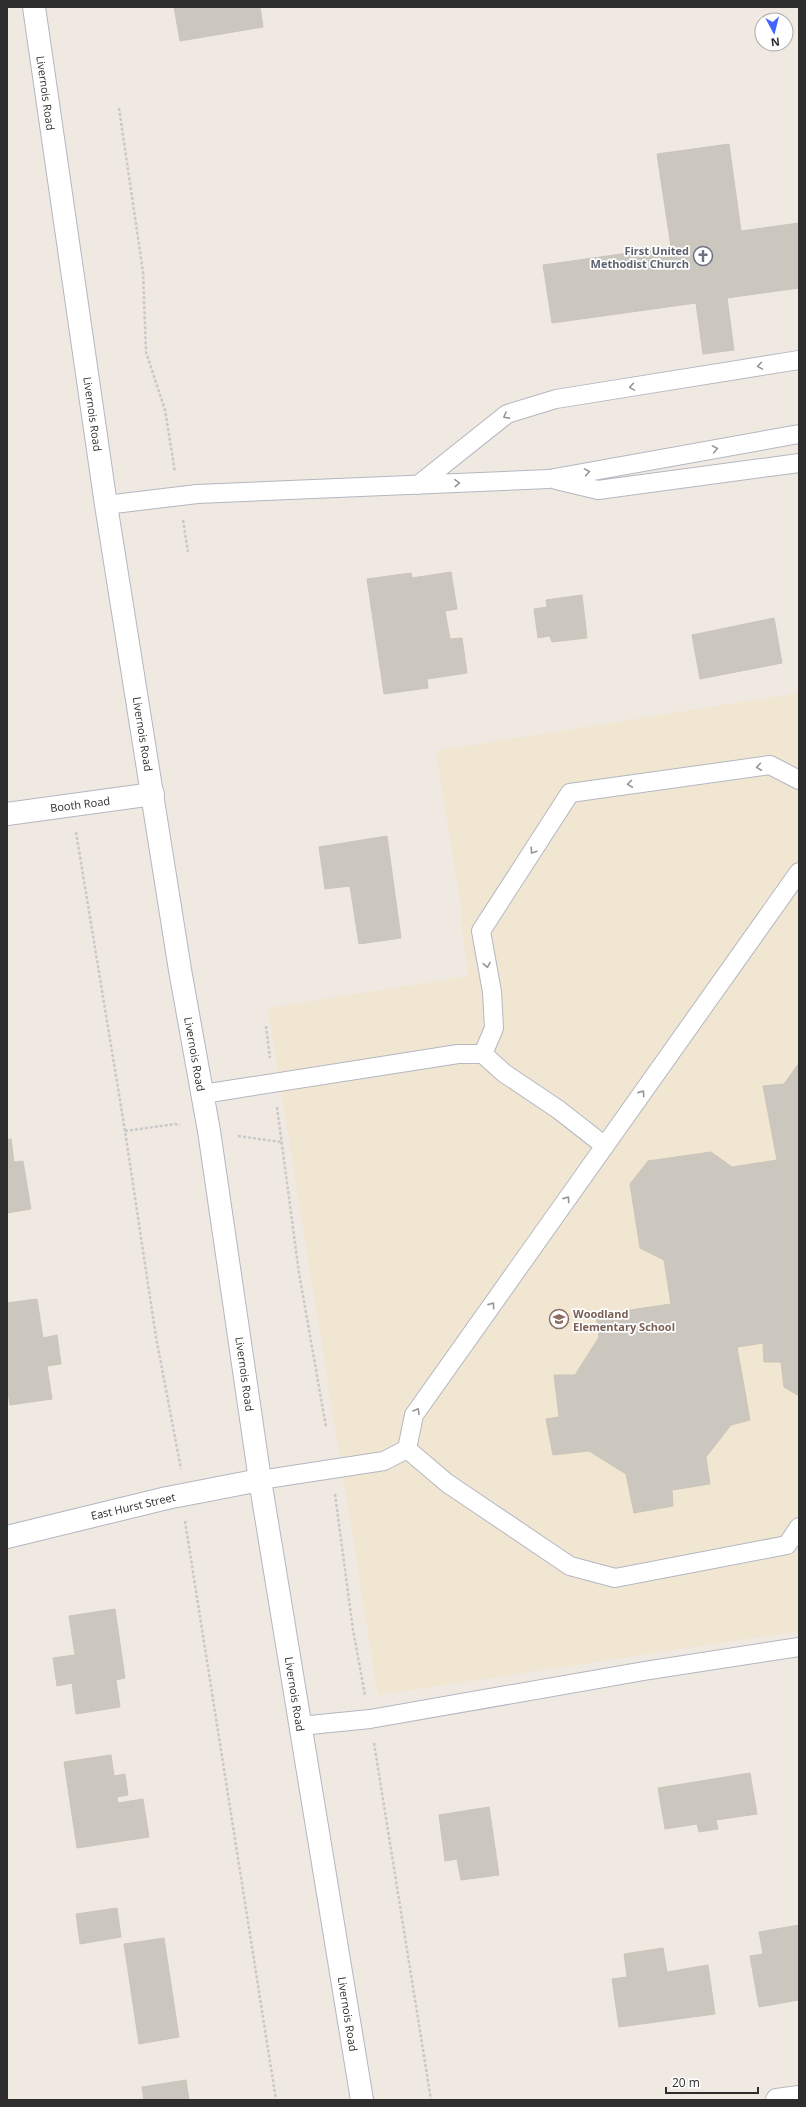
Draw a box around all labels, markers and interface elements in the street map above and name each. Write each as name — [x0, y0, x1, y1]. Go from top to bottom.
north arrow — [754, 12, 794, 52]
text: N — [770, 34, 781, 50]
street label: Livernois Road — [33, 55, 59, 131]
place label: First United Methodist Church — [591, 243, 689, 271]
church icon: First United Methodist Church — [692, 245, 714, 267]
one-way arrow — [757, 361, 764, 370]
street label: Livernois Road — [80, 376, 106, 452]
one-way arrow — [629, 382, 635, 390]
one-way arrow — [503, 411, 510, 418]
one-way arrow — [712, 445, 718, 454]
one-way arrow — [584, 468, 590, 477]
one-way arrow — [454, 479, 460, 487]
street label: Livernois Road — [130, 696, 156, 772]
one-way arrow — [756, 762, 762, 771]
one-way arrow — [627, 779, 633, 788]
street label: Booth Road — [49, 793, 111, 815]
one-way arrow — [530, 847, 537, 854]
one-way arrow — [482, 962, 491, 969]
street label: Livernois Road — [181, 1016, 209, 1092]
one-way arrow — [637, 1090, 645, 1097]
one-way arrow — [562, 1196, 570, 1203]
one-way arrow — [487, 1302, 495, 1309]
place label: Woodland Elementary School — [573, 1306, 675, 1334]
school or university icon: Woodland Elementary School — [548, 1308, 570, 1330]
street label: Livernois Road — [232, 1336, 258, 1412]
one-way arrow — [412, 1408, 420, 1415]
street label: East Hurst Street — [89, 1489, 177, 1523]
street label: Livernois Road — [282, 1656, 308, 1732]
street label: Livernois Road — [335, 1976, 361, 2052]
scale bar — [666, 2069, 758, 2095]
text: 20 m — [672, 2074, 700, 2091]

